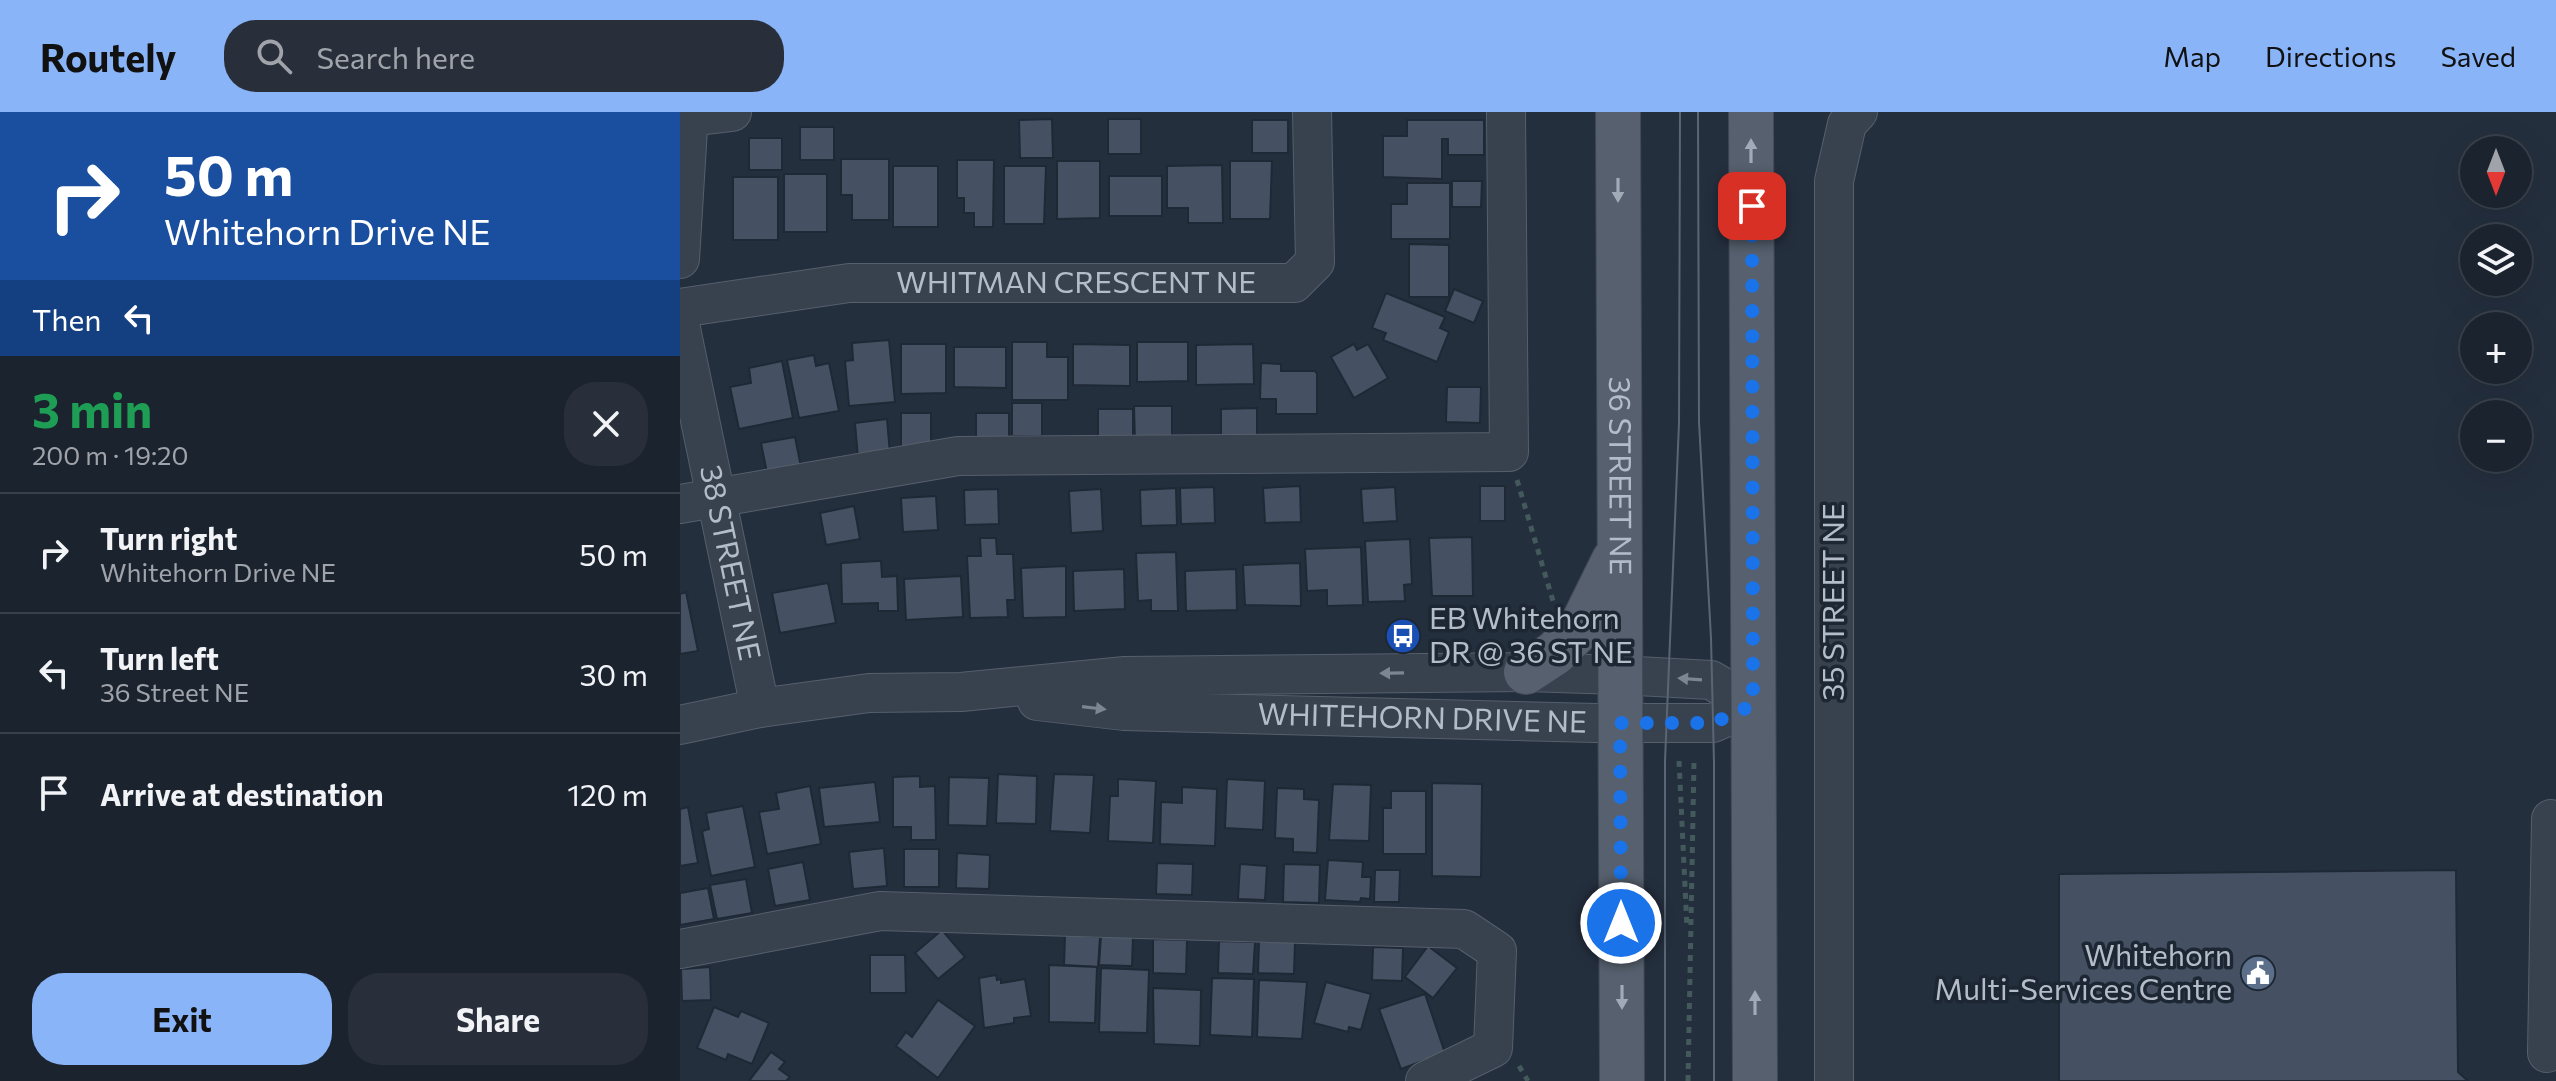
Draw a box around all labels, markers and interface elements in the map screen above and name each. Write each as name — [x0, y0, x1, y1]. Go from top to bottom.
search box — [224, 20, 784, 92]
text: Routely — [40, 33, 176, 80]
icon: search — [252, 34, 296, 78]
text: Search here — [316, 38, 475, 75]
text: Map — [2163, 39, 2221, 73]
text: Directions — [2265, 39, 2396, 73]
text: Saved — [2440, 39, 2516, 73]
north arrow — [2460, 136, 2532, 208]
map controls — [2460, 136, 2532, 472]
one-way arrow — [1745, 138, 1757, 163]
text: 50 m — [164, 139, 293, 208]
icon: right — [32, 144, 136, 248]
pin — [1718, 172, 1786, 240]
one-way arrow — [1612, 178, 1624, 203]
icon: arrive — [1730, 184, 1774, 228]
text: Whitehorn Drive NE — [164, 208, 491, 252]
button: layers — [2460, 224, 2532, 296]
street label: WHITMAN CRESCENT NE — [896, 262, 1256, 299]
icon: left — [117, 296, 161, 340]
text: Then — [32, 300, 101, 337]
button: + — [2460, 312, 2532, 384]
street label: 36 STREET NE — [1603, 377, 1641, 575]
text: 3 min — [32, 379, 152, 438]
button: close — [564, 382, 648, 466]
button: − — [2460, 400, 2532, 472]
text: 200 m · 19:20 — [32, 439, 188, 470]
street label: 38 STREET NE — [694, 461, 771, 663]
street label: 35 STREET NE — [1813, 503, 1850, 701]
text: Turn right — [100, 519, 237, 556]
icon: right — [32, 531, 76, 575]
text: 50 m — [579, 535, 648, 572]
text: Whitehorn Drive NE — [100, 556, 336, 587]
place label: EB Whitehorn DR @ 36 ST NE — [1429, 598, 1633, 669]
bus stop icon: EB Whitehorn DR @ 36 ST NE — [1384, 617, 1422, 655]
text: Turn left — [100, 639, 219, 676]
icon: left — [32, 651, 76, 695]
text: 30 m — [579, 655, 648, 692]
one-way arrow — [1379, 667, 1404, 679]
one-way arrow — [1677, 672, 1702, 685]
text: 36 Street NE — [100, 676, 249, 707]
street label: WHITEHORN DRIVE NE — [1257, 693, 1587, 739]
one-way arrow — [1082, 701, 1107, 714]
icon: arrive — [32, 771, 76, 815]
text: Arrive at destination — [100, 775, 384, 812]
text: 120 m — [567, 775, 648, 812]
position arrow — [1579, 881, 1663, 965]
place label: Whitehorn Multi-Services Centre — [1935, 935, 2232, 1006]
public building icon: Whitehorn Multi-Services Centre — [2239, 954, 2277, 992]
button: Exit — [32, 973, 332, 1065]
button: Share — [348, 973, 648, 1065]
one-way arrow — [1615, 985, 1628, 1010]
one-way arrow — [1749, 990, 1761, 1015]

